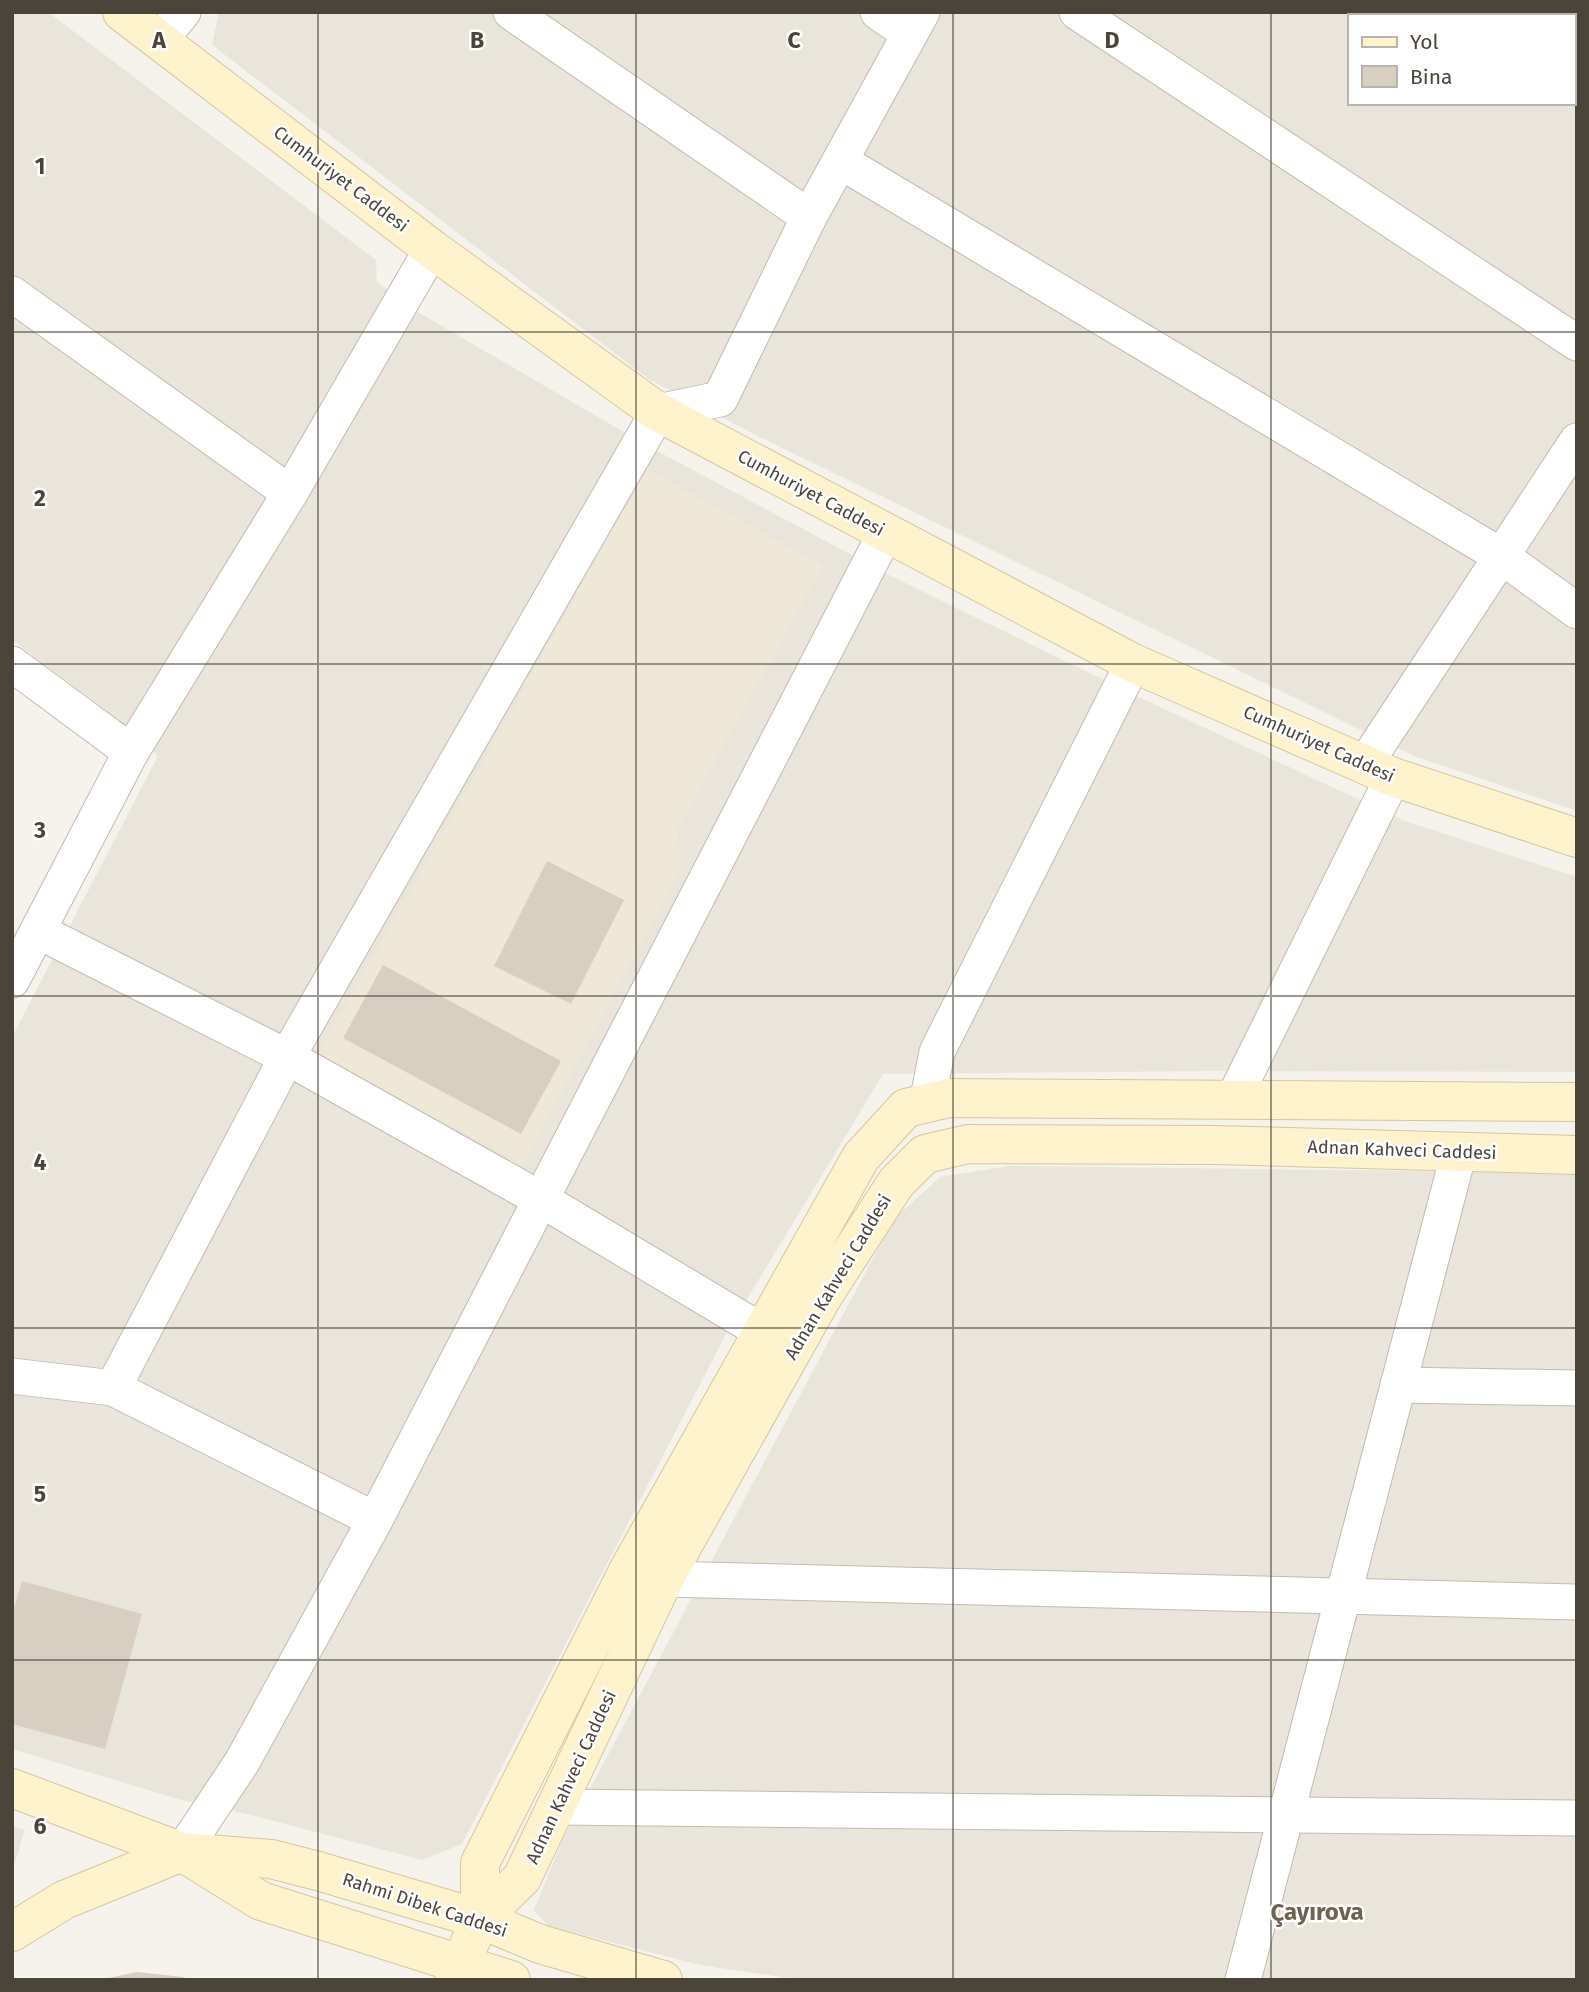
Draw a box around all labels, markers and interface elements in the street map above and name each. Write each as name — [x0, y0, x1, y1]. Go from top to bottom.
legend — [1348, 14, 1575, 105]
text: A — [151, 26, 166, 54]
text: B — [470, 26, 484, 54]
text: C — [787, 26, 801, 54]
text: D — [1105, 26, 1120, 54]
text: Yol — [1410, 29, 1439, 55]
text: Bina — [1410, 64, 1452, 90]
street label: Cumhuriyet Caddesi — [269, 121, 413, 237]
text: 1 — [35, 152, 45, 180]
street label: Cumhuriyet Caddesi — [734, 445, 888, 541]
text: 2 — [34, 484, 46, 512]
street label: Cumhuriyet Caddesi — [1240, 701, 1398, 787]
text: 3 — [33, 816, 46, 844]
street label: Adnan Kahveci Caddesi — [1307, 1136, 1497, 1164]
text: 4 — [34, 1148, 47, 1176]
street label: Adnan Kahveci Caddesi — [780, 1190, 896, 1364]
text: 5 — [34, 1480, 46, 1508]
street label: Adnan Kahveci Caddesi — [521, 1687, 621, 1867]
text: 6 — [34, 1812, 47, 1840]
street label: Rahmi Dibek Caddesi — [340, 1868, 510, 1942]
district label: Çayırova — [1270, 1898, 1364, 1928]

